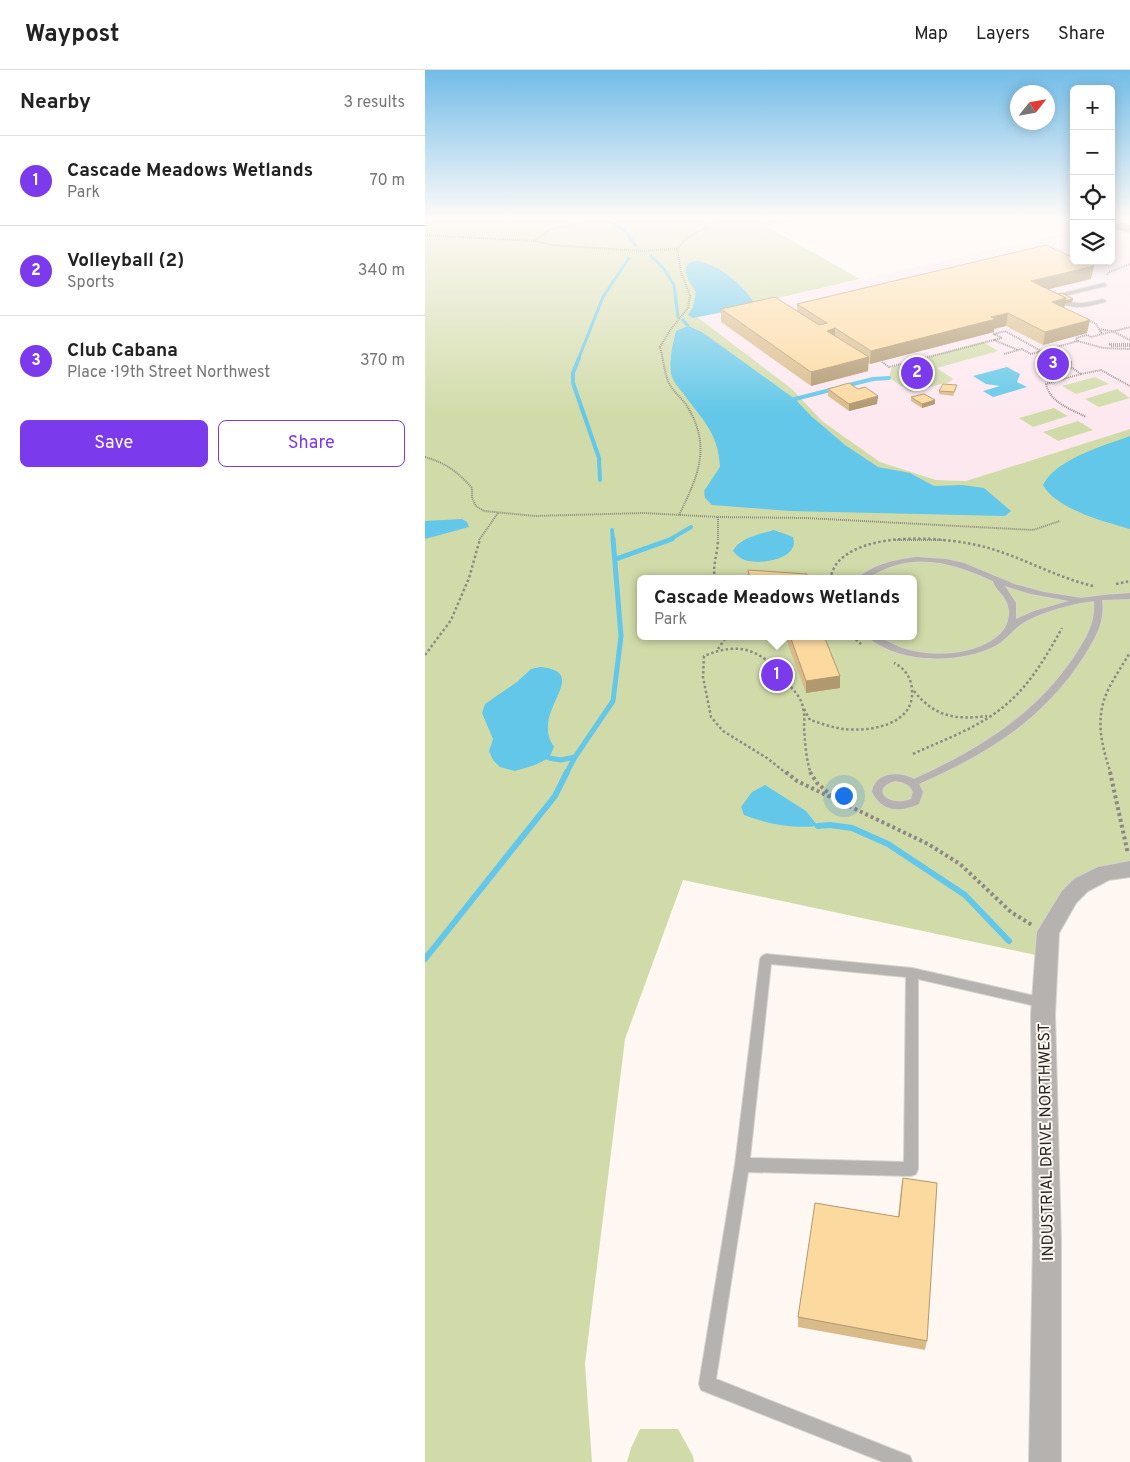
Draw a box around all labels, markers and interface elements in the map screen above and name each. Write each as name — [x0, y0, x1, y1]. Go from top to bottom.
text: Waypost — [25, 20, 119, 50]
text: Map — [914, 23, 948, 46]
text: Layers — [976, 23, 1030, 46]
text: Share — [1058, 23, 1105, 46]
north arrow — [1010, 85, 1055, 130]
map controls — [1070, 85, 1115, 265]
button: + — [1070, 85, 1115, 130]
text: Nearby — [20, 89, 91, 116]
text: 3 results — [343, 93, 405, 113]
button: − — [1070, 130, 1115, 175]
text: Cascade Meadows Wetlands — [67, 159, 313, 183]
text: 1 — [33, 171, 39, 191]
text: 70 m — [370, 171, 405, 191]
button: locate — [1070, 175, 1115, 220]
text: Park — [67, 183, 100, 203]
button: layers — [1070, 220, 1115, 265]
text: Volleyball (2) — [67, 249, 184, 273]
text: 2 — [31, 261, 41, 281]
text: 340 m — [358, 261, 405, 281]
text: Sports — [67, 273, 115, 293]
text: Club Cabana — [67, 339, 178, 363]
pin: 3 — [1037, 345, 1069, 383]
text: 3 — [31, 351, 41, 371]
text: 370 m — [360, 351, 405, 371]
pin: 2 — [901, 354, 933, 392]
text: Place · 19th Street Northwest — [67, 363, 270, 383]
button: Save — [20, 420, 208, 467]
button: Share — [218, 420, 405, 467]
popup — [637, 575, 917, 640]
text: Cascade Meadows Wetlands — [654, 586, 900, 610]
text: Park — [654, 610, 687, 630]
pin: 1 — [761, 656, 793, 694]
your location — [831, 783, 857, 809]
street label: INDUSTRIAL DRIVE NORTHWEST — [1035, 1023, 1059, 1261]

